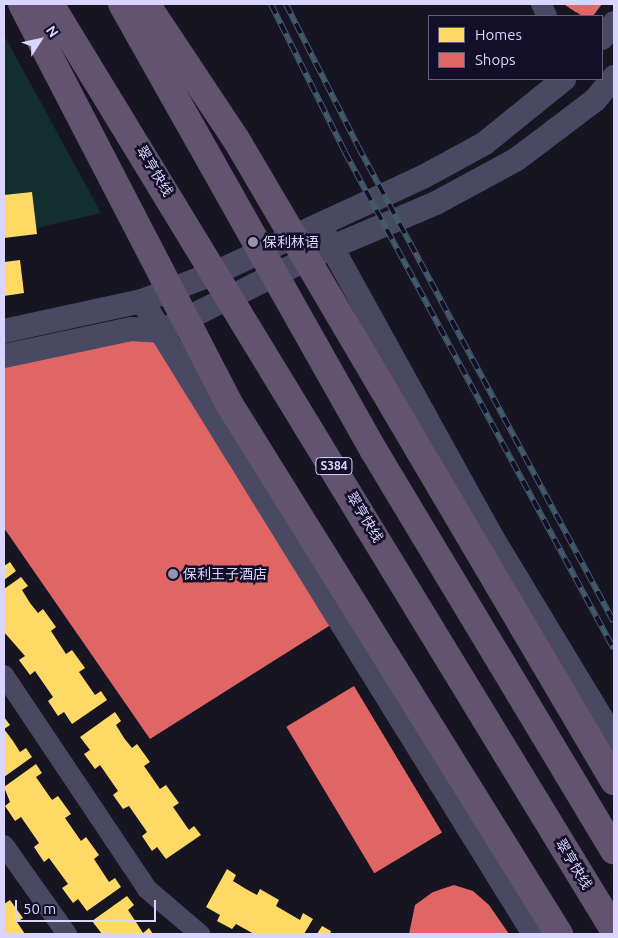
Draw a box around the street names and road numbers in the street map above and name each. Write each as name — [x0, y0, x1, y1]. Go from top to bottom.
street label: 翠亨快线 — [133, 143, 177, 199]
road number: S384 — [315, 456, 353, 476]
street label: 翠亨快线 — [343, 489, 387, 545]
street label: 翠亨快线 — [552, 836, 596, 892]

